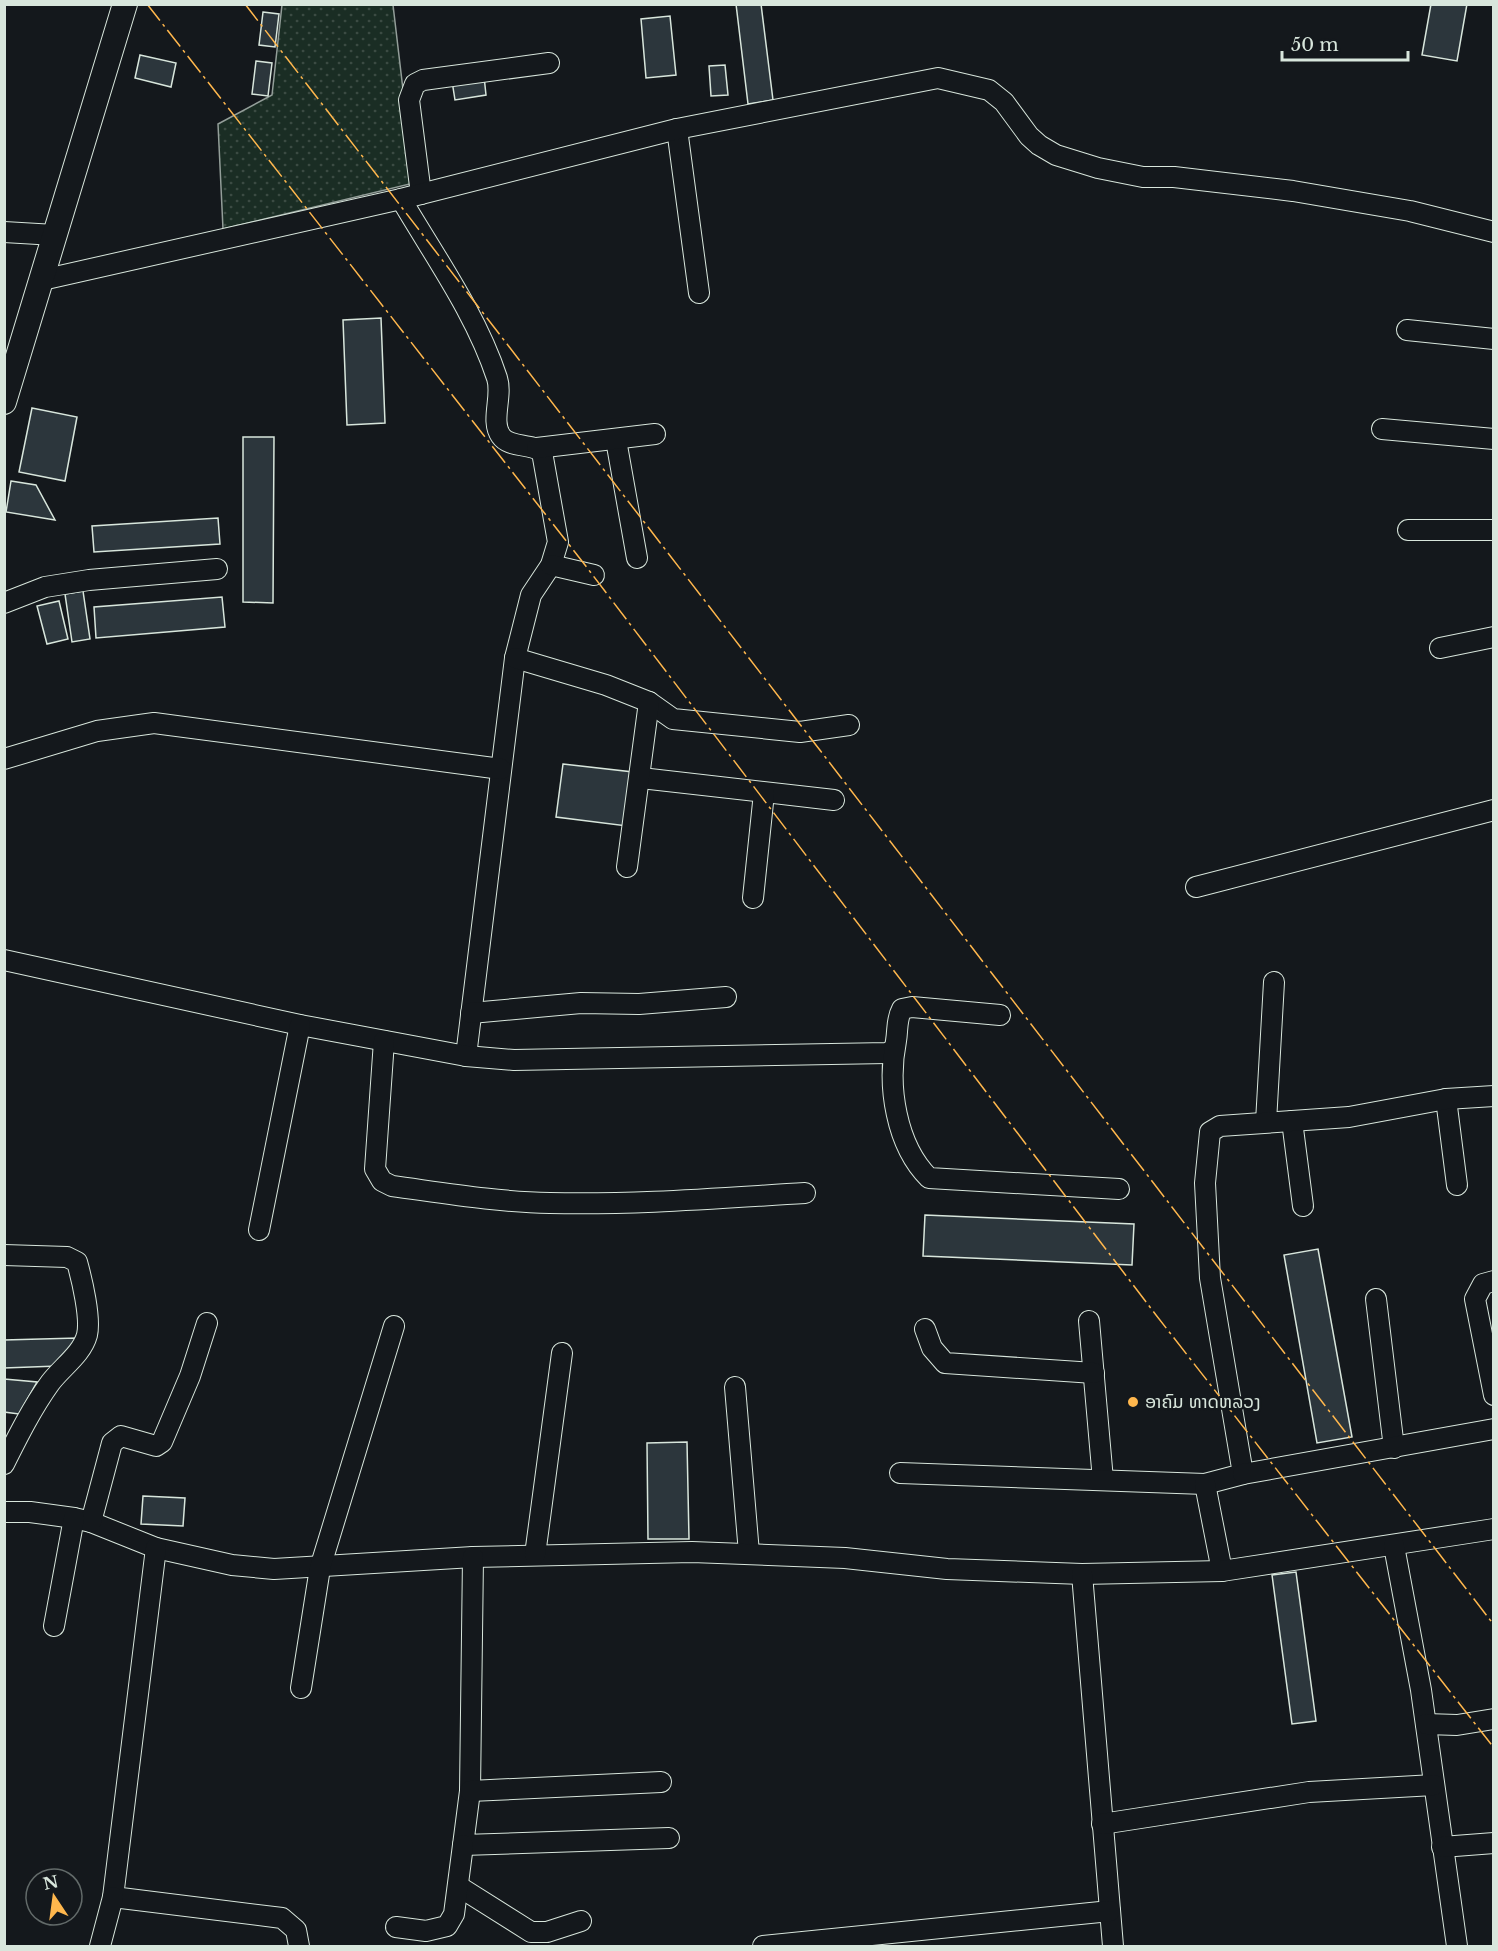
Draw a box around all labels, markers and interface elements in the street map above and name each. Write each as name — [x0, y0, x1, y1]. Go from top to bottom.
scale bar — [1282, 24, 1408, 62]
text: 50 m — [1291, 34, 1339, 56]
place label: ອາຄົມ ທາດຫລວງ — [1145, 1391, 1261, 1413]
marker: ອາຄົມ ທາດຫລວງ — [1126, 1395, 1140, 1409]
north arrow — [24, 1867, 84, 1927]
text: N — [41, 1871, 60, 1894]

